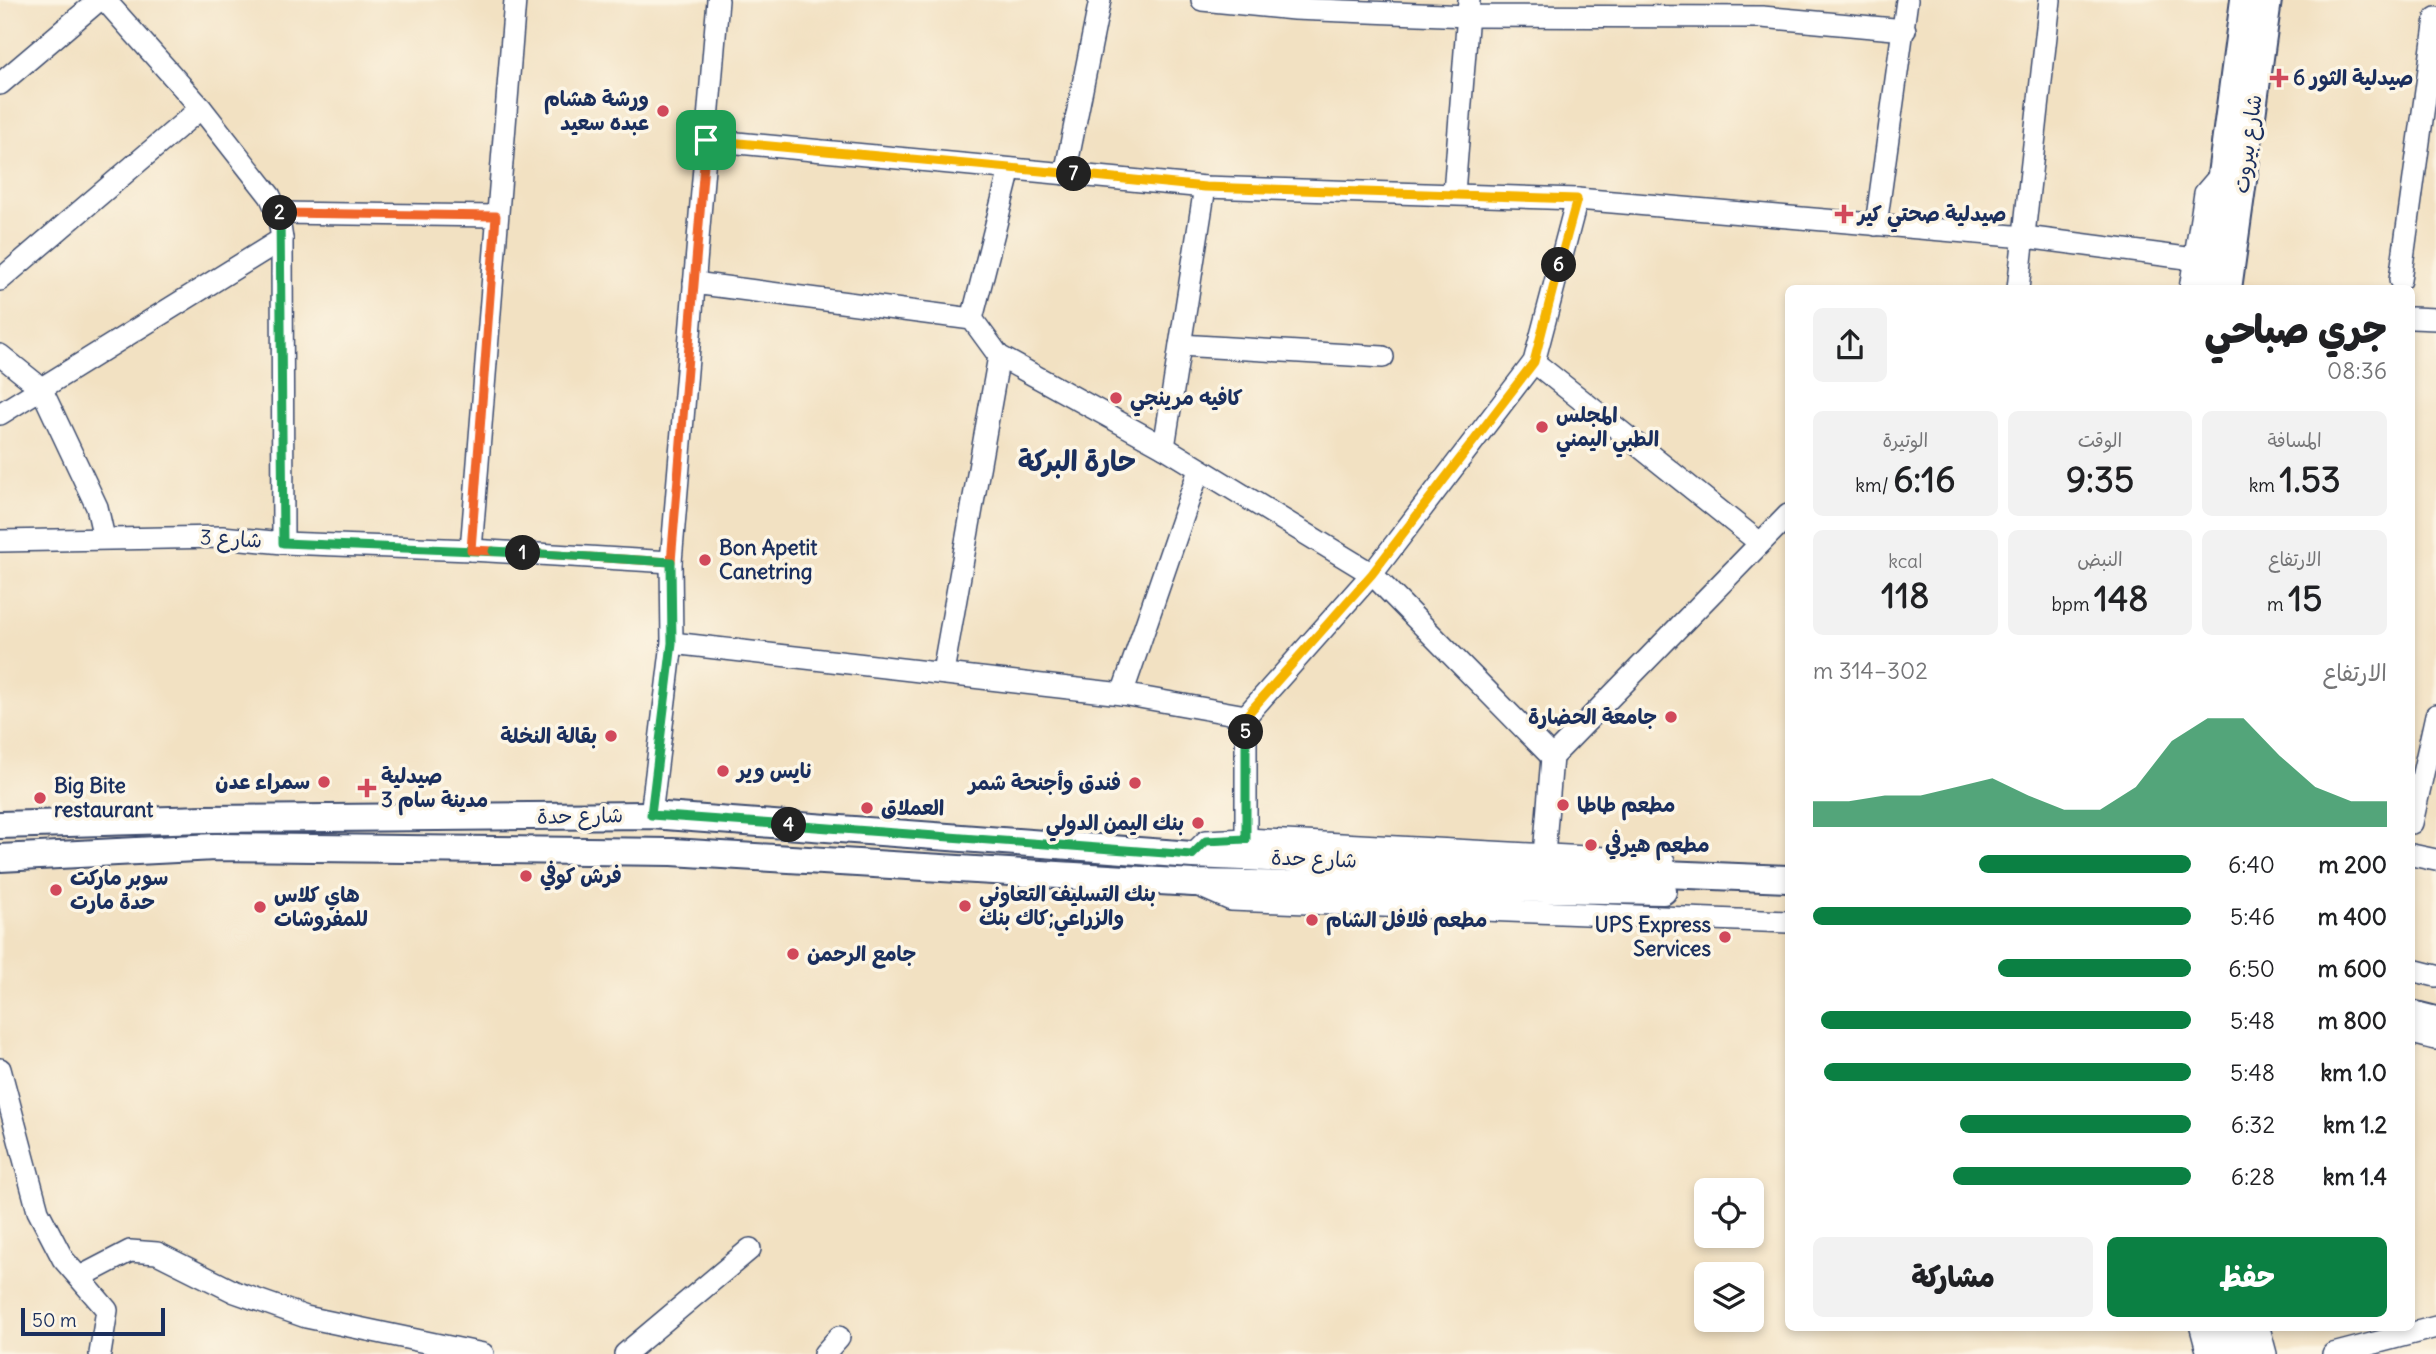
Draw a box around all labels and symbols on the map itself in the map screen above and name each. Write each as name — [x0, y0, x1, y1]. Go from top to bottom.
place label: صيدلية الثور 6 — [2293, 64, 2413, 92]
marker: صيدلية الثور 6 — [2271, 70, 2287, 86]
place label: ورشة هشام عبده سعيد — [544, 85, 649, 136]
street label: شارع بيروت — [2227, 93, 2270, 195]
marker: ورشة هشام عبده سعيد — [655, 103, 671, 119]
pin — [676, 110, 736, 170]
pin: 7 — [1056, 156, 1092, 192]
pin: 2 — [262, 196, 298, 230]
place label: صيدلية صحتي كير — [1856, 200, 2006, 233]
marker: صيدلية صحتي كير — [1836, 206, 1852, 222]
pin: 6 — [1542, 247, 1576, 282]
place label: كافيه مرينجي — [1130, 384, 1243, 417]
marker: كافيه مرينجي — [1108, 390, 1124, 406]
place label: المجلس الطبي اليمني — [1556, 401, 1659, 458]
marker: المجلس الطبي اليمني — [1534, 419, 1550, 435]
district label: حارة البركة — [1018, 443, 1136, 479]
street label: شارع 3 — [199, 523, 263, 556]
place label: Bon Apetit Canetring — [719, 534, 818, 585]
pin: 1 — [505, 536, 540, 570]
marker: Bon Apetit Canetring — [697, 552, 713, 568]
place label: جامعة الحضارة — [1528, 703, 1657, 730]
marker: جامعة الحضارة — [1663, 709, 1679, 725]
pin: 5 — [1228, 714, 1264, 750]
place label: بقالة النخلة — [500, 722, 597, 749]
marker: بقالة النخلة — [603, 728, 619, 744]
place label: نايس وير — [735, 757, 812, 784]
place label: صيدلية مدينة سام 3 — [381, 762, 488, 816]
marker: نايس وير — [715, 763, 731, 779]
place label: سمراء عدن — [215, 768, 310, 795]
place label: فندق وأجنحة شمر — [967, 769, 1121, 796]
place label: Big Bite restaurant — [54, 772, 154, 823]
marker: سمراء عدن — [316, 774, 332, 790]
marker: فندق وأجنحة شمر — [1127, 775, 1143, 791]
marker: صيدلية مدينة سام 3 — [359, 780, 375, 796]
marker: Big Bite restaurant — [32, 790, 48, 806]
place label: مطعم طاطا — [1577, 791, 1675, 821]
place label: العملاق — [881, 794, 944, 821]
marker: مطعم طاطا — [1555, 797, 1571, 813]
marker: العملاق — [859, 800, 875, 816]
street label: شارع حدة — [537, 801, 623, 832]
pin: 4 — [772, 808, 806, 842]
place label: بنك اليمن الدولي — [1046, 809, 1184, 842]
marker: بنك اليمن الدولي — [1190, 815, 1206, 831]
place label: مطعم هيرفي — [1605, 829, 1710, 861]
marker: مطعم هيرفي — [1583, 837, 1599, 853]
street label: شارع حدة — [1270, 844, 1358, 875]
place label: فرش كوفي — [540, 860, 622, 891]
place label: سوبر ماركت حدة مارت — [70, 864, 168, 915]
marker: فرش كوفي — [518, 868, 534, 884]
place label: بنك التسليف التعاوني والزراعي;كاك بنك — [979, 880, 1156, 937]
place label: هاي كلاس للمفروشات — [274, 881, 368, 932]
marker: سوبر ماركت حدة مارت — [48, 882, 64, 898]
marker: بنك التسليف التعاوني والزراعي;كاك بنك — [957, 898, 973, 914]
marker: هاي كلاس للمفروشات — [252, 899, 268, 915]
place label: مطعم فلافل الشام — [1326, 906, 1488, 936]
place label: UPS Express Services — [1594, 911, 1711, 962]
marker: مطعم فلافل الشام — [1304, 912, 1320, 928]
marker: UPS Express Services — [1717, 929, 1733, 945]
place label: جامع الرحمن — [807, 940, 916, 969]
marker: جامع الرحمن — [785, 946, 801, 962]
scale bar — [21, 1305, 164, 1337]

